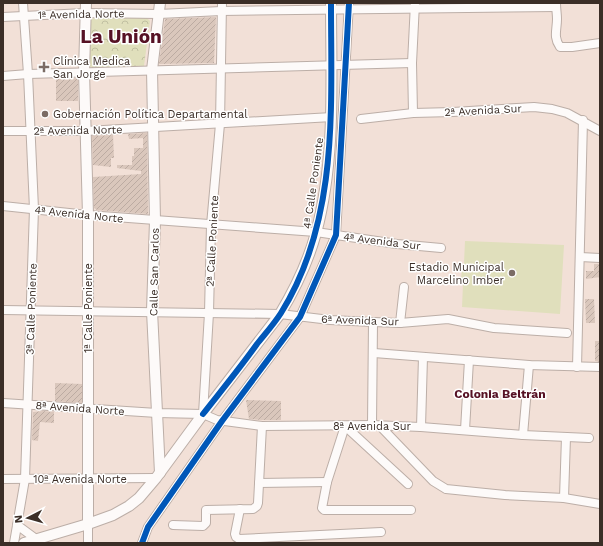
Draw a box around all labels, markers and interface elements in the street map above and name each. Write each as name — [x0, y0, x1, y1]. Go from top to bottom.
street label: 1ª Avenida Norte — [37, 7, 125, 22]
district label: La Unión — [80, 25, 162, 48]
place label: Clínica Medica San Jorge — [53, 55, 130, 81]
marker: Clínica Medica San Jorge — [38, 61, 50, 73]
street label: 2ª Avenida Sur — [444, 102, 523, 119]
place label: Gobernación Política Departamental — [53, 108, 248, 121]
marker: Gobernación Política Departamental — [40, 109, 50, 119]
street label: 2ª Avenida Norte — [33, 123, 123, 138]
street label: 4ª Calle Poniente — [301, 136, 326, 230]
street label: 2ª Calle Poniente — [204, 195, 221, 287]
street label: 4ª Avenida Norte — [34, 203, 124, 226]
street label: Calle San Carlos — [147, 228, 162, 316]
street label: 4ª Avenida Sur — [343, 230, 422, 253]
place label: Estadio Municipal Marcelino Imber — [409, 261, 505, 287]
street label: 3ª Calle Poniente — [23, 263, 40, 355]
street label: 1ª Calle Poniente — [82, 263, 95, 353]
marker: Estadio Municipal Marcelino Imber — [507, 268, 517, 278]
street label: 6ª Avenida Sur — [321, 313, 400, 328]
district label: Colonia Beltrán — [454, 387, 546, 401]
street label: 8ª Avenida Norte — [35, 399, 125, 418]
street label: 8ª Avenida Sur — [333, 420, 411, 433]
street label: 10ª Avenida Norte — [33, 473, 127, 486]
north arrow — [8, 498, 48, 538]
text: N — [12, 514, 25, 524]

